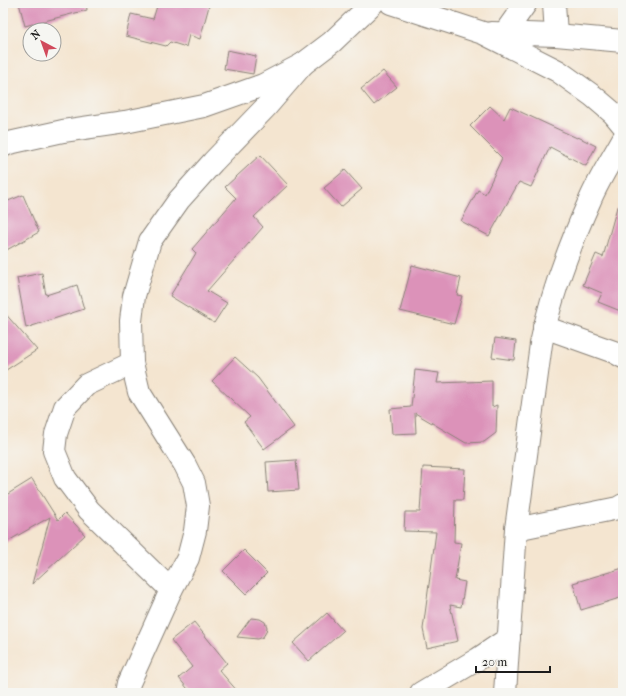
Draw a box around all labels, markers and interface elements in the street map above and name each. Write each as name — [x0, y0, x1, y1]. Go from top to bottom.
north arrow — [22, 22, 62, 62]
text: N — [28, 27, 44, 42]
scale bar — [476, 648, 550, 674]
text: 20 m — [482, 655, 507, 669]

